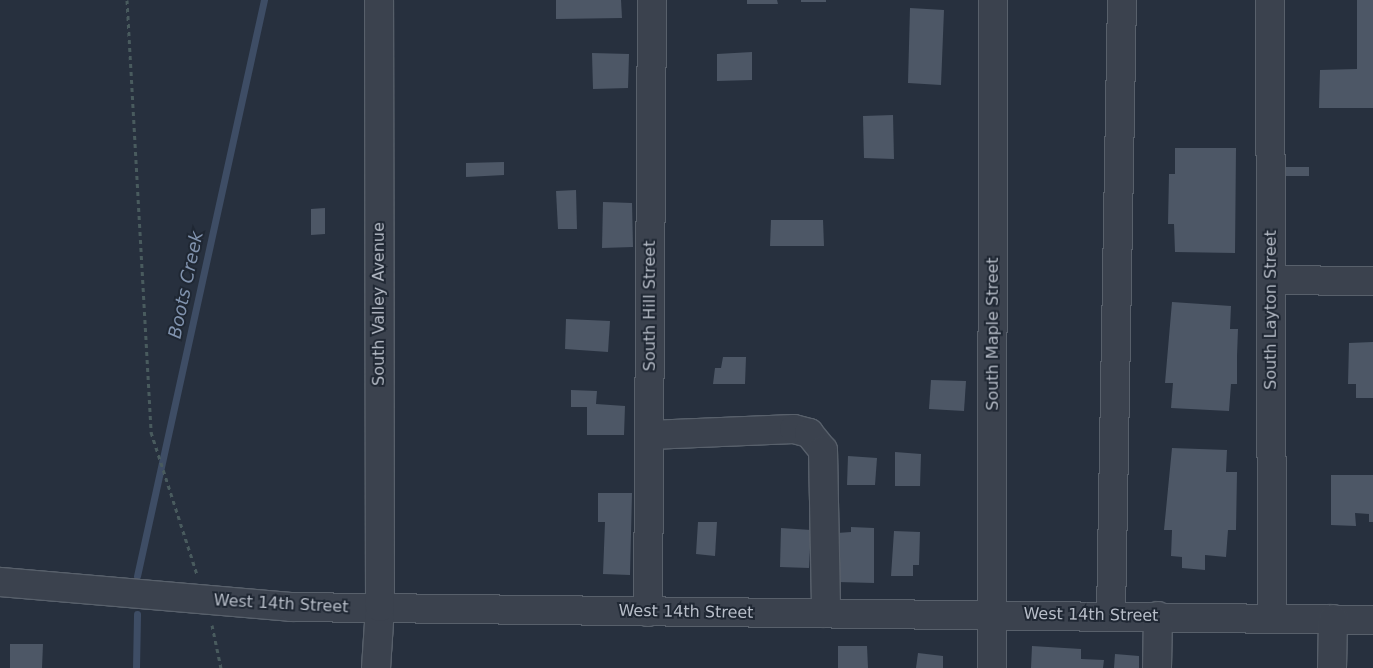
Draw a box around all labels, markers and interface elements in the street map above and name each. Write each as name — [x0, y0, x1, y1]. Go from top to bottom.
street label: South Valley Avenue — [369, 222, 389, 386]
water label: Boots Creek — [164, 229, 208, 341]
street label: South Layton Street — [1261, 230, 1281, 390]
street label: South Hill Street — [640, 241, 660, 371]
street label: South Maple Street — [983, 257, 1003, 411]
street label: West 14th Street — [213, 591, 349, 617]
street label: West 14th Street — [618, 601, 754, 623]
street label: West 14th Street — [1023, 604, 1159, 626]

